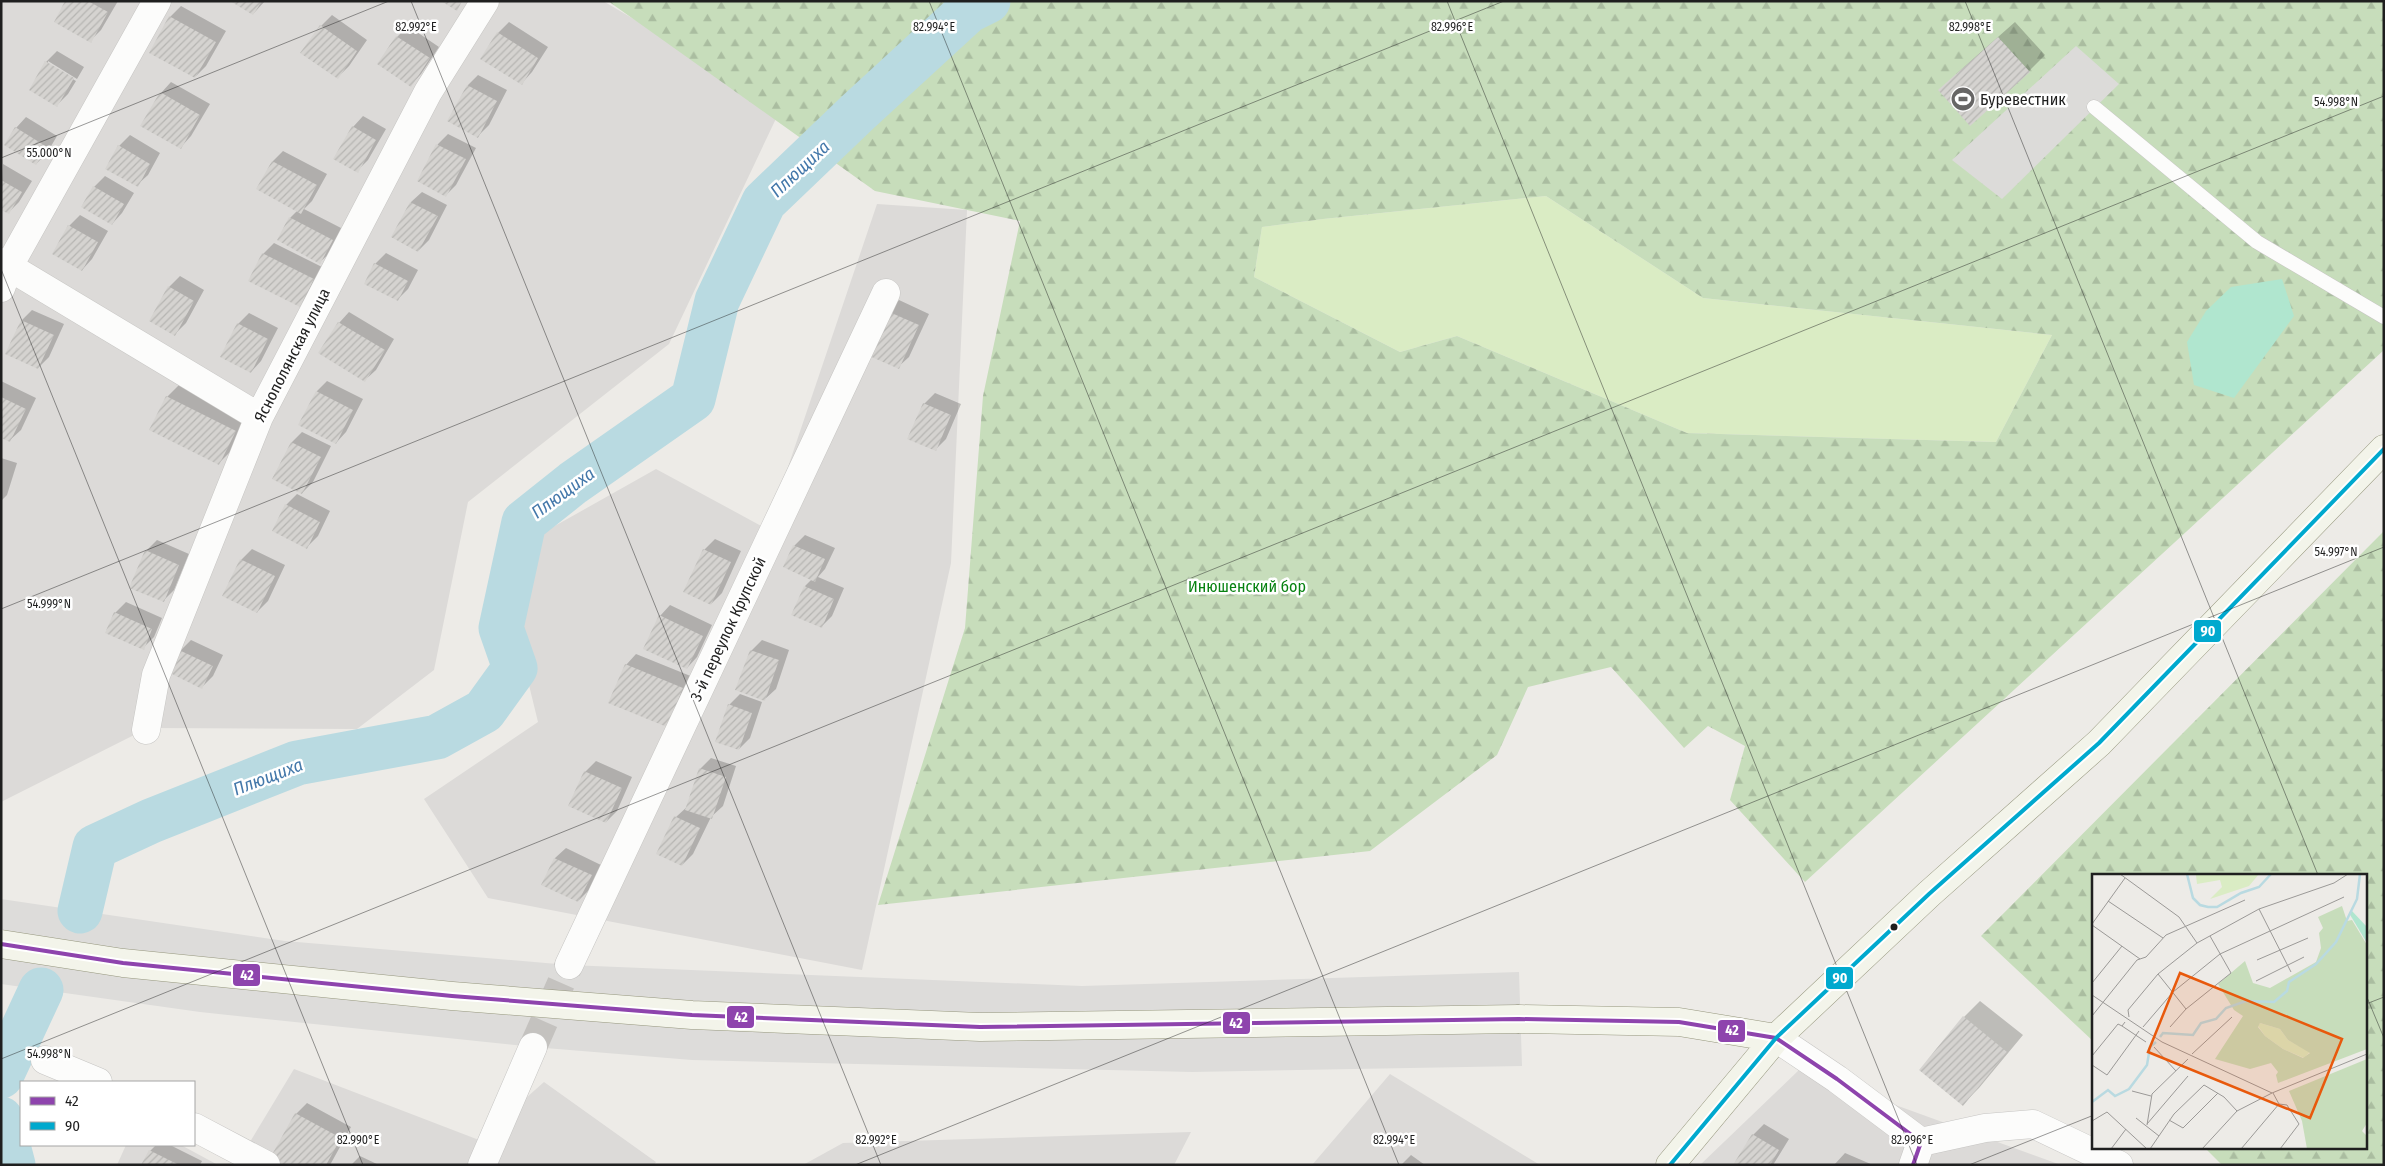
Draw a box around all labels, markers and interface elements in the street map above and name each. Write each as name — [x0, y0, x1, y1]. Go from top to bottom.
text: 82.992°E — [395, 20, 437, 34]
text: 82.994°E — [913, 20, 955, 34]
text: 82.996°E — [1431, 20, 1473, 34]
text: 82.998°E — [1949, 20, 1992, 34]
sports icon: Буревестник — [1950, 86, 1976, 112]
place label: Буревестник — [1980, 90, 2066, 109]
text: 54.998°N — [2314, 95, 2358, 109]
water label: Плющиха — [766, 136, 834, 202]
text: 55.000°N — [26, 146, 72, 160]
street label: Яснополянская улица — [250, 285, 334, 425]
water label: Плющиха — [527, 463, 599, 523]
text: 54.997°N — [2315, 545, 2357, 559]
street label: 3-й переулок Крупской — [686, 554, 770, 704]
park label: Инюшенский бор — [1188, 577, 1306, 596]
text: 54.999°N — [27, 597, 71, 611]
line badge: 90 — [2193, 619, 2222, 643]
text: 90 — [2201, 623, 2216, 640]
water label: Плющиха — [230, 754, 306, 800]
inset map — [2092, 874, 2368, 1148]
unlabelled marker — [1889, 922, 1899, 932]
line badge: 42 — [232, 963, 261, 987]
line badge: 90 — [1825, 966, 1854, 990]
text: 42 — [240, 967, 254, 984]
text: 90 — [1833, 970, 1848, 987]
line badge: 42 — [726, 1005, 755, 1029]
text: 42 — [734, 1009, 748, 1026]
line badge: 42 — [1222, 1011, 1251, 1035]
text: 42 — [1229, 1015, 1243, 1032]
line badge: 42 — [1717, 1019, 1746, 1043]
text: 42 — [1725, 1022, 1739, 1039]
text: 54.998°N — [27, 1047, 71, 1061]
legend — [20, 1081, 195, 1146]
text: 42 — [65, 1092, 79, 1110]
text: 90 — [65, 1117, 80, 1135]
text: 82.990°E — [337, 1133, 380, 1147]
text: 82.992°E — [855, 1133, 897, 1147]
text: 82.994°E — [1373, 1133, 1415, 1147]
text: 82.996°E — [1891, 1133, 1933, 1147]

